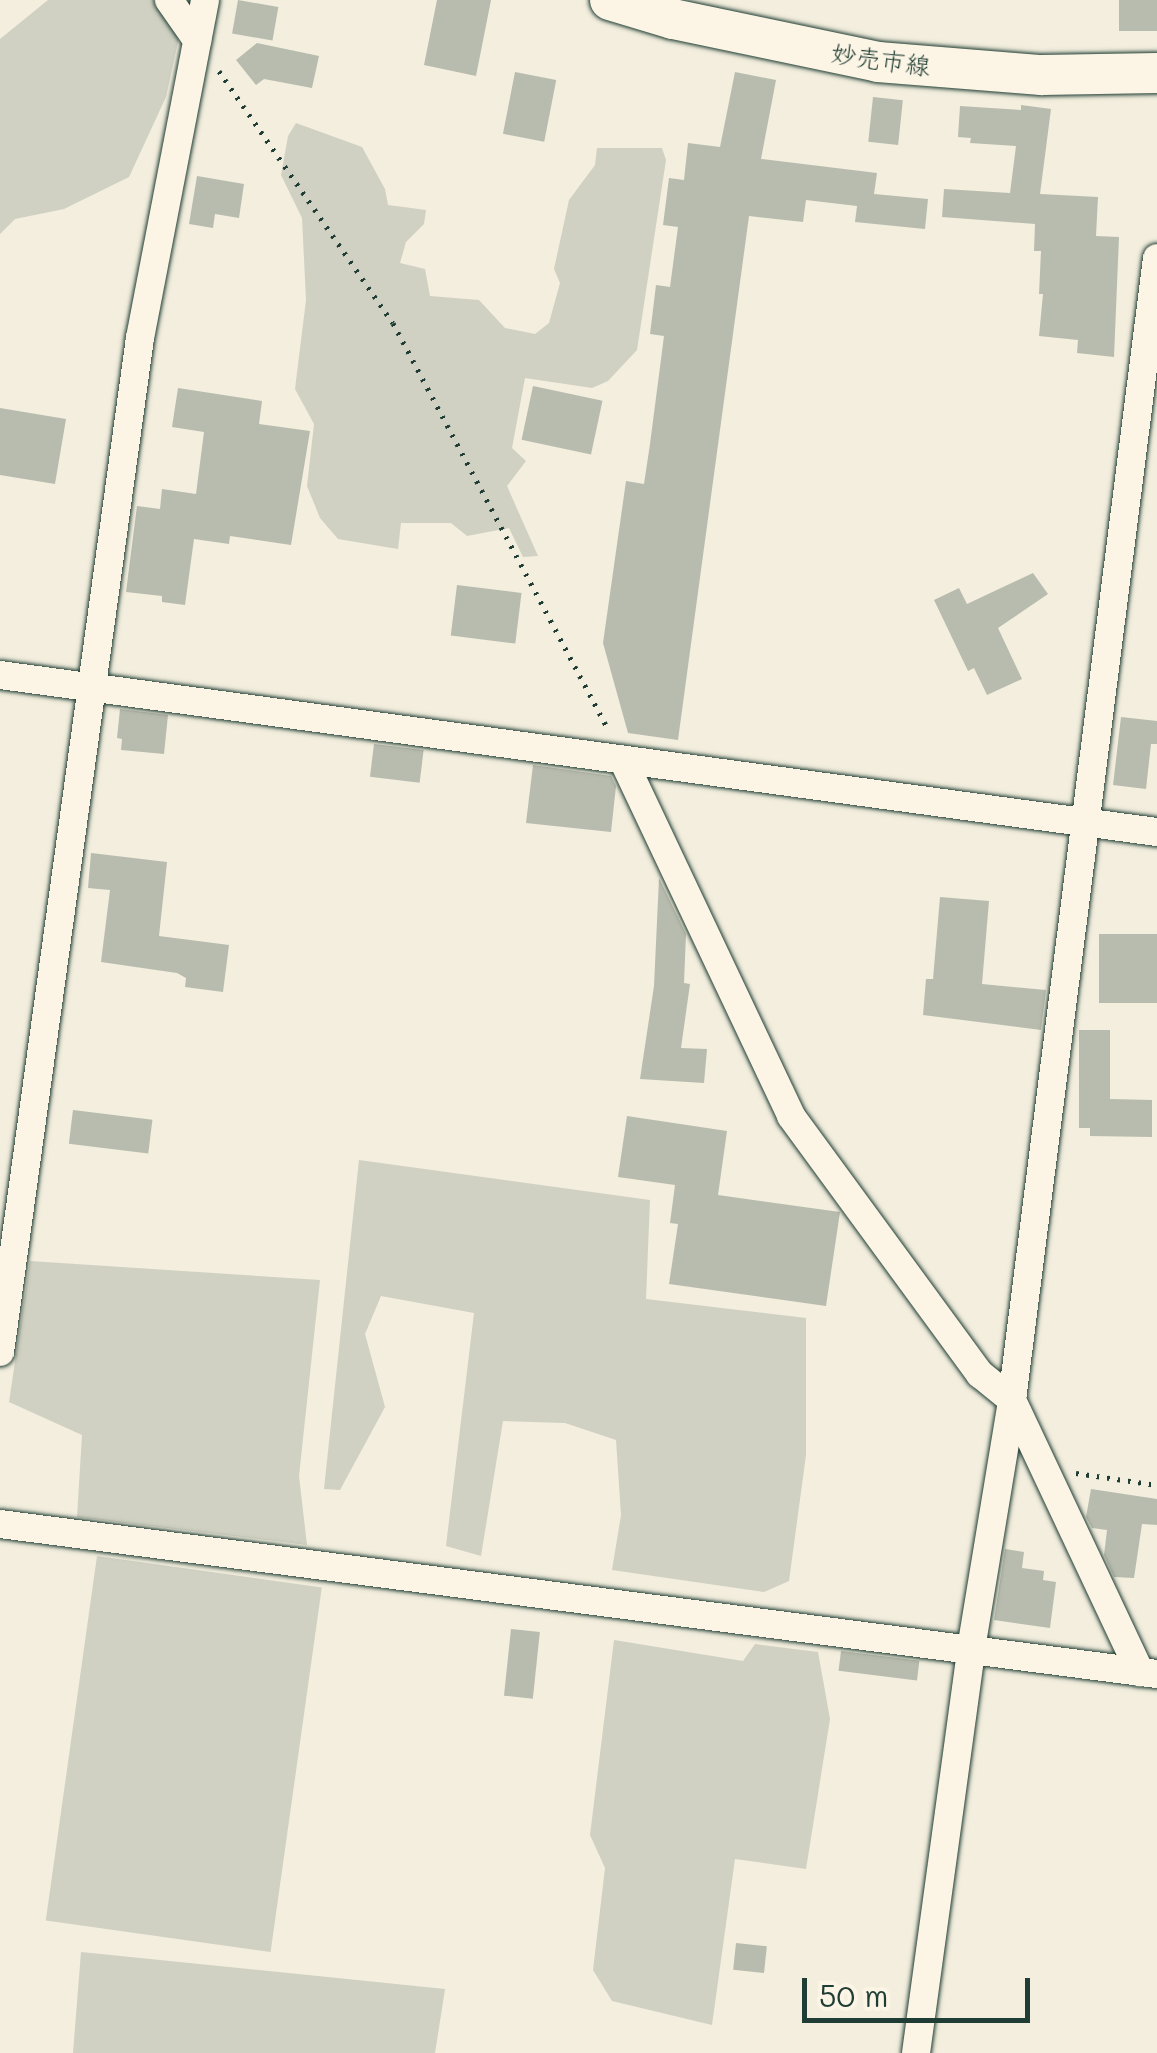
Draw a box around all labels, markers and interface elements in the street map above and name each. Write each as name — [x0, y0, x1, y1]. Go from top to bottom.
street label: 妙売市線 — [829, 37, 933, 81]
scale bar — [807, 1958, 1034, 2020]
text: 50 m — [819, 1975, 889, 2015]

